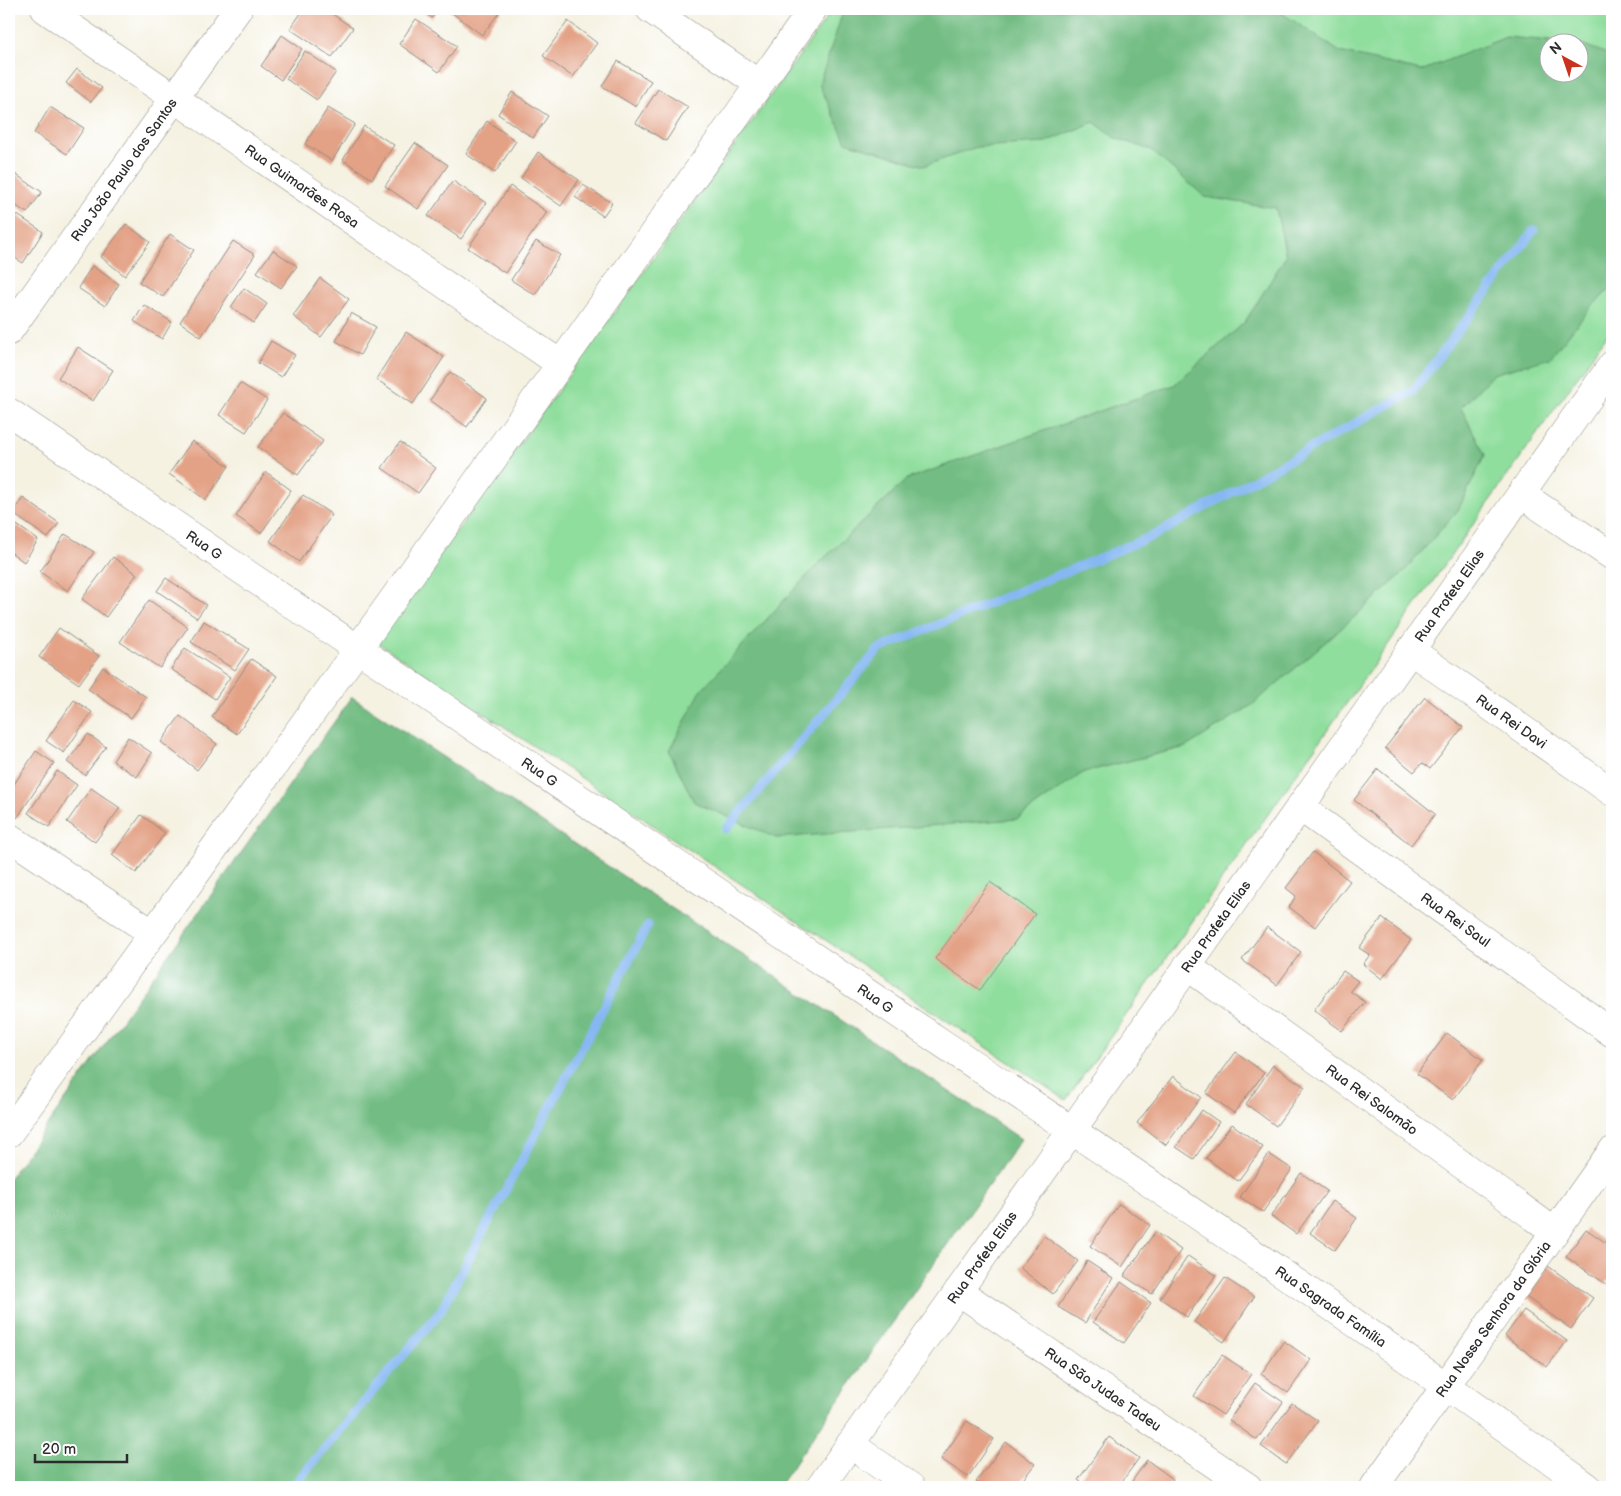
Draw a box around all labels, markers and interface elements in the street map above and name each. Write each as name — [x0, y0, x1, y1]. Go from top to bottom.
north arrow — [1538, 32, 1588, 82]
text: N — [1546, 39, 1565, 58]
street label: Rua João Paulo dos Santos — [67, 95, 180, 245]
street label: Rua Guimarães Rosa — [241, 141, 363, 231]
street label: Rua G — [183, 527, 226, 563]
street label: Rua Profeta Elias — [1411, 546, 1488, 645]
street label: Rua Rei Davi — [1473, 691, 1550, 752]
street label: Rua G — [518, 754, 561, 790]
street label: Rua Profeta Elias — [1177, 877, 1254, 976]
street label: Rua Rei Saul — [1417, 889, 1494, 951]
street label: Rua G — [854, 980, 897, 1017]
street label: Rua Rei Salomão — [1322, 1061, 1421, 1139]
street label: Rua Profeta Elias — [944, 1208, 1021, 1307]
street label: Rua Nossa Senhora da Glória — [1432, 1237, 1554, 1400]
street label: Rua Sagrada Família — [1272, 1262, 1390, 1351]
street label: Rua São Judas Tadeu — [1041, 1344, 1165, 1434]
scale bar — [35, 1431, 128, 1463]
text: 20 m — [42, 1440, 76, 1459]

